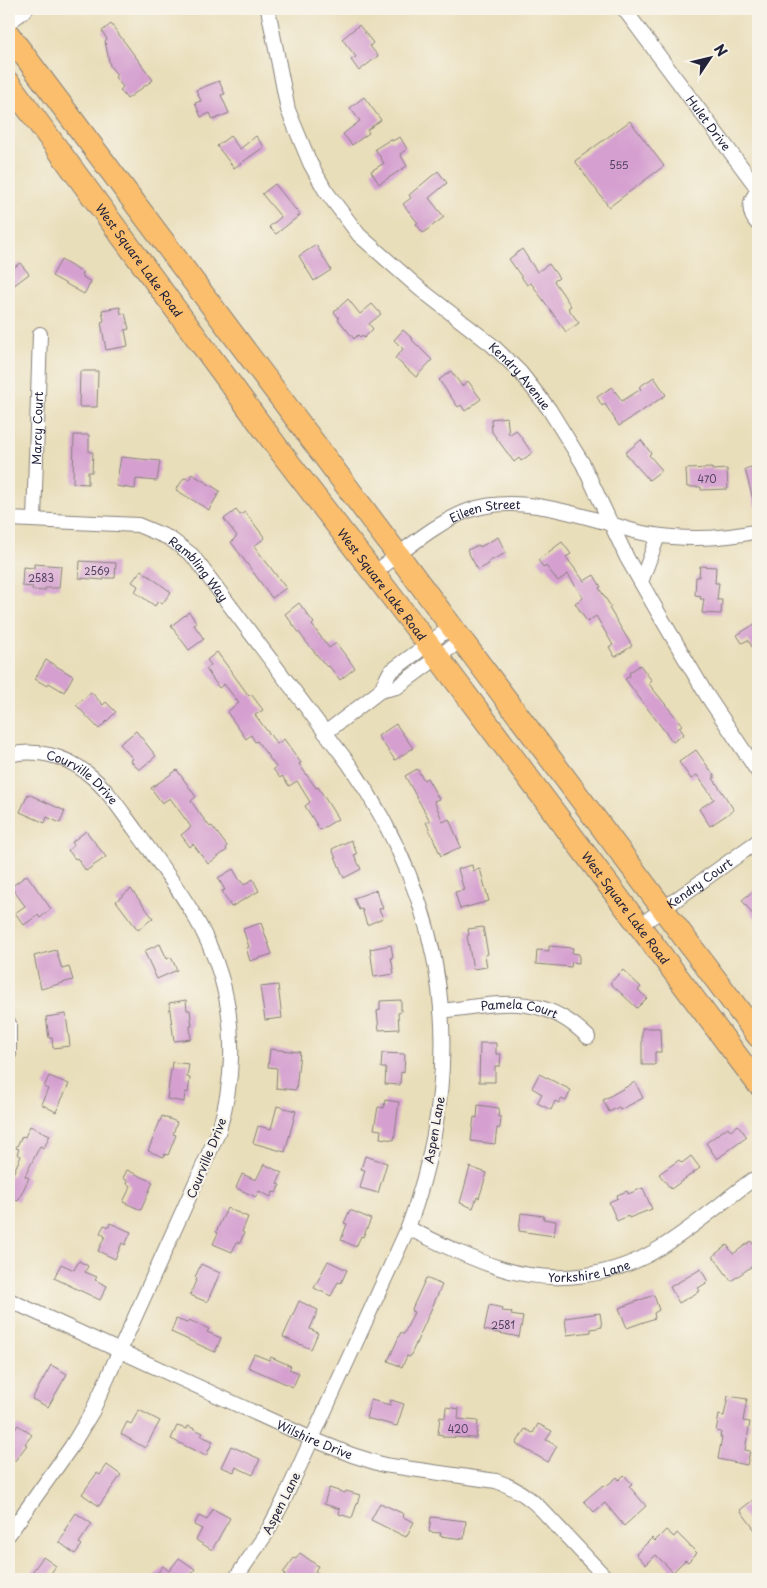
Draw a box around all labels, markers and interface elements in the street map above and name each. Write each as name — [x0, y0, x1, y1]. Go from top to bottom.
north arrow — [684, 32, 734, 82]
text: N — [709, 40, 733, 61]
street label: Hulet Drive — [682, 91, 735, 154]
house number: 555 — [609, 157, 629, 172]
street label: West Square Lake Road — [92, 200, 187, 321]
street label: Kendry Avenue — [485, 338, 555, 414]
street label: Marcy Court — [27, 391, 47, 465]
house number: 470 — [697, 471, 717, 486]
street label: Eileen Street — [446, 495, 521, 527]
street label: West Square Lake Road — [333, 524, 431, 644]
street label: Rambling Way — [165, 532, 233, 605]
house number: 2569 — [84, 563, 110, 578]
house number: 2583 — [28, 570, 54, 585]
street label: Courville Drive — [45, 745, 122, 808]
street label: West Square Lake Road — [578, 848, 674, 968]
street label: Kendry Court — [663, 853, 736, 913]
street label: Pamela Court — [479, 995, 561, 1023]
street label: Aspen Lane — [419, 1095, 449, 1165]
street label: Courville Drive — [182, 1115, 230, 1201]
street label: Yorkshire Lane — [548, 1255, 633, 1286]
house number: 2581 — [491, 1317, 515, 1332]
street label: Wilshire Drive — [274, 1415, 355, 1463]
house number: 420 — [448, 1421, 468, 1436]
street label: Aspen Lane — [258, 1468, 305, 1537]

